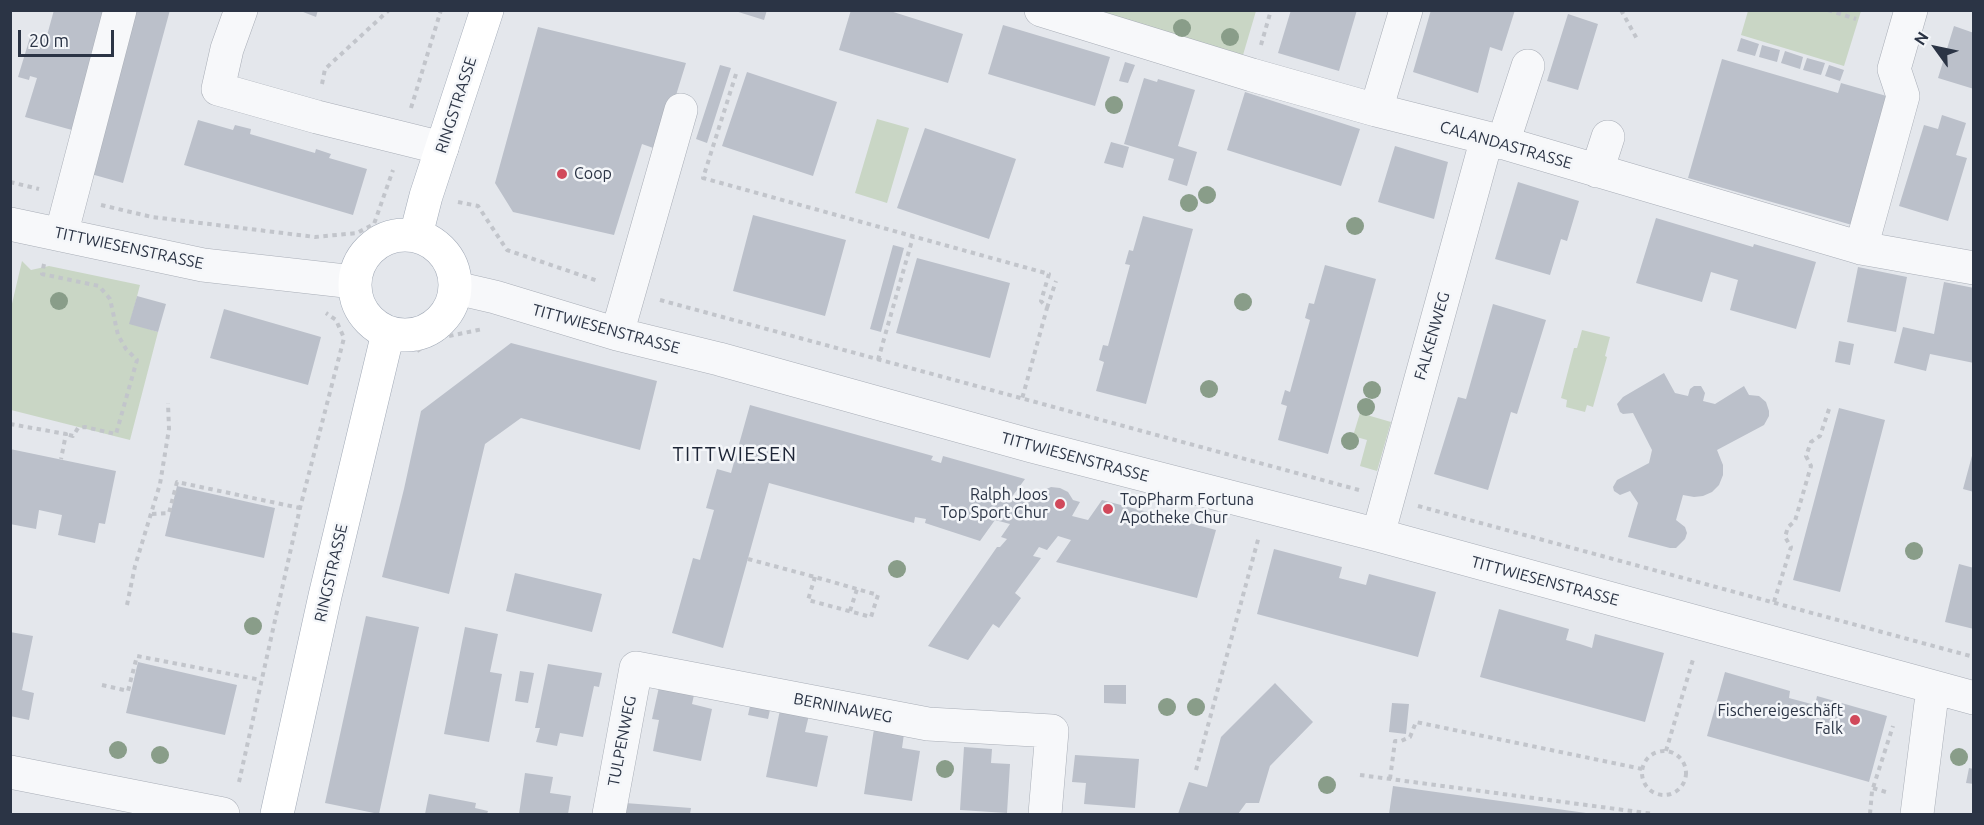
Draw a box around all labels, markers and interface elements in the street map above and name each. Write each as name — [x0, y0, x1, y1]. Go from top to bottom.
scale bar — [21, 18, 117, 56]
north arrow — [1906, 18, 1966, 78]
text: N — [1910, 28, 1932, 48]
text: 20 m — [29, 30, 69, 50]
street label: RINGSTRASSE — [431, 54, 481, 156]
street label: CALANDASTRASSE — [1438, 117, 1574, 173]
place label: Coop — [574, 164, 612, 184]
marker: Coop — [555, 167, 569, 181]
street label: TITTWIESENSTRASSE — [53, 223, 205, 273]
street label: FALKENWEG — [1410, 290, 1454, 382]
street label: TITTWIESENSTRASSE — [530, 300, 682, 358]
street label: TITTWIESENSTRASSE — [999, 428, 1151, 486]
district label: TITTWIESEN — [672, 442, 798, 466]
place label: Ralph Joos Top Sport Chur — [940, 485, 1048, 523]
place label: TopPharm Fortuna Apotheke Chur — [1120, 490, 1254, 528]
marker: Ralph Joos Top Sport Chur — [1053, 497, 1067, 511]
marker: TopPharm Fortuna Apotheke Chur — [1101, 502, 1115, 516]
street label: RINGSTRASSE — [310, 522, 352, 624]
street label: TITTWIESENSTRASSE — [1469, 552, 1621, 610]
street label: BERNINAWEG — [792, 689, 894, 727]
street label: TULPENWEG — [604, 694, 640, 788]
place label: Fischereigeschäft Falk — [1717, 701, 1843, 739]
marker: Fischereigeschäft Falk — [1848, 713, 1862, 727]

